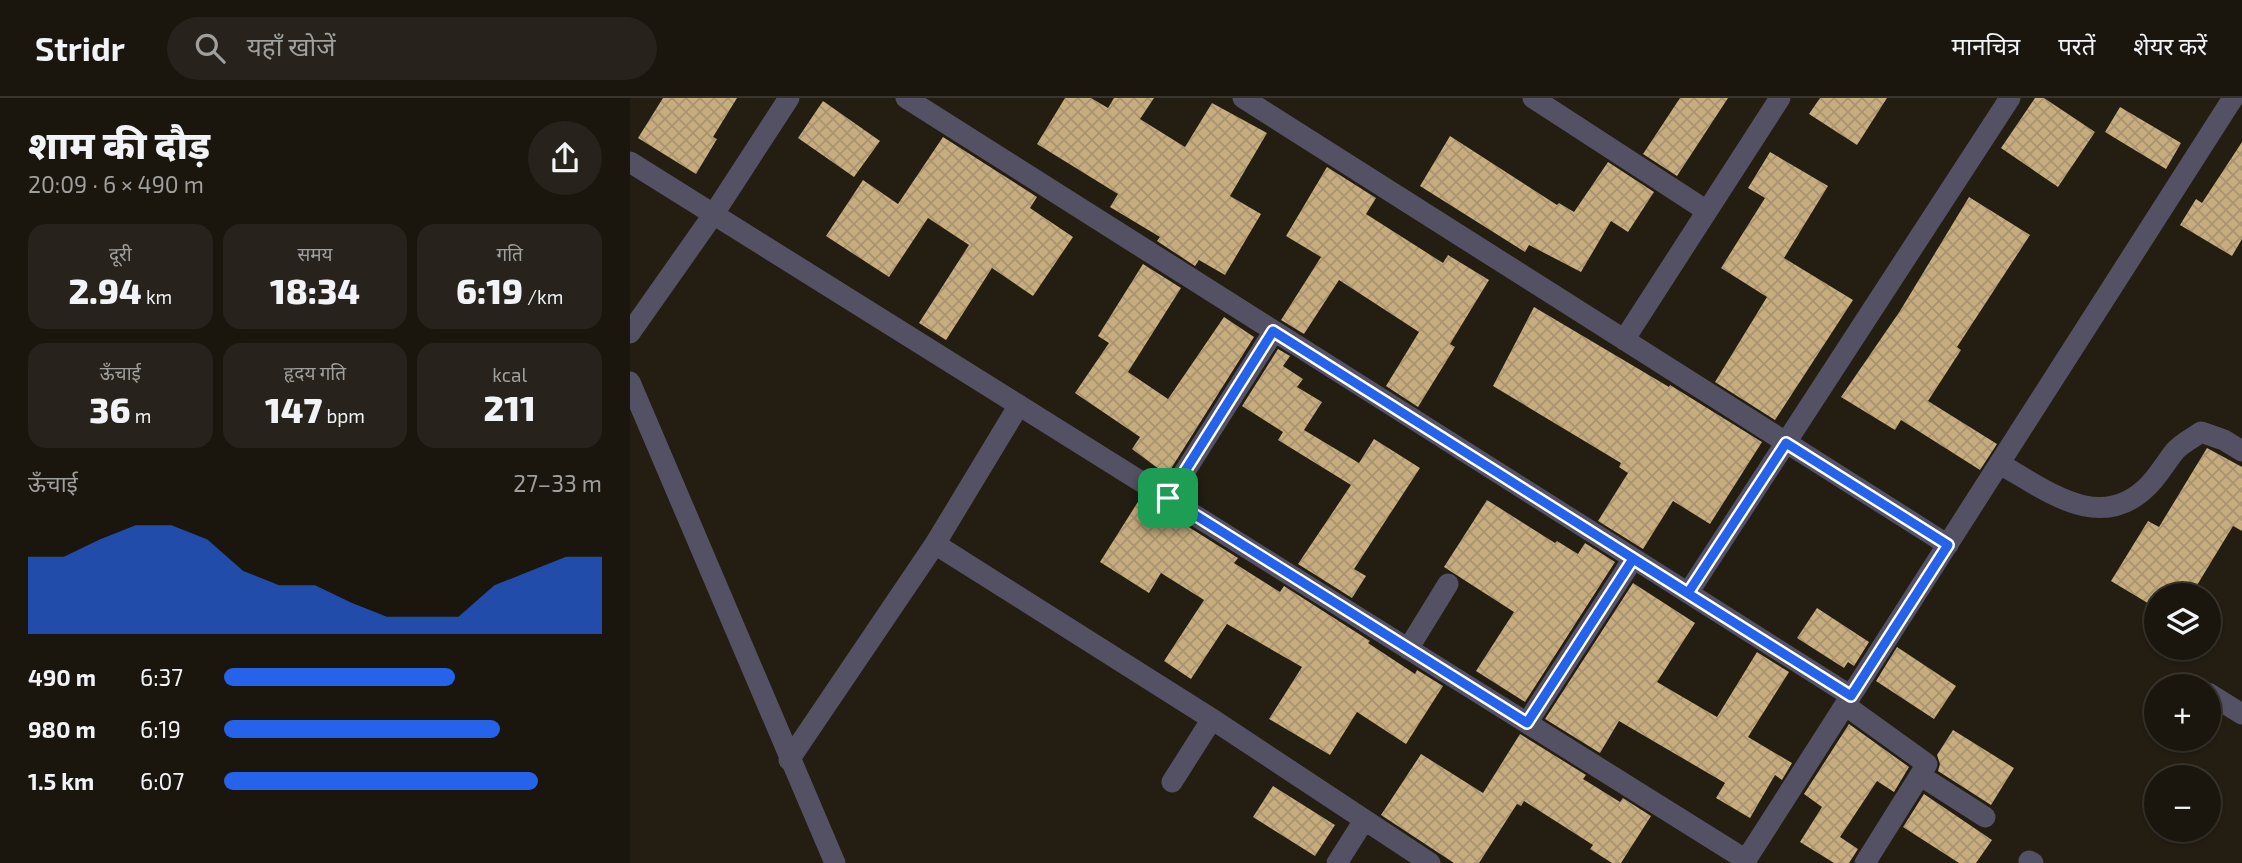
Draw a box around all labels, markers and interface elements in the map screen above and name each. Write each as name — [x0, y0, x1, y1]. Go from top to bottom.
search box — [167, 17, 657, 80]
text: Stridr — [35, 28, 125, 68]
icon: search — [191, 29, 229, 67]
text: यहाँ खोजें — [247, 30, 335, 61]
text: मानचित्र — [1952, 31, 2020, 60]
text: परतें — [2058, 31, 2095, 60]
text: शेयर करें — [2133, 31, 2207, 60]
text: शाम की दौड़ — [28, 121, 210, 167]
button: share — [528, 121, 602, 195]
text: 20:09 · 6 × 490 m — [28, 170, 204, 198]
text: दूरी — [109, 242, 132, 265]
text: समय — [297, 242, 333, 265]
text: गति — [496, 242, 523, 265]
text: 2.94 — [68, 269, 142, 311]
text: 18:34 — [270, 269, 360, 311]
text: 6:19 — [456, 269, 523, 311]
text: km — [142, 285, 172, 308]
text: /km — [523, 285, 563, 308]
text: ऊँचाई — [100, 361, 141, 384]
text: हृदय गति — [284, 361, 346, 384]
text: kcal — [492, 363, 527, 386]
text: 211 — [484, 386, 536, 428]
text: 36 — [89, 388, 130, 430]
text: 147 — [265, 388, 322, 430]
text: m — [130, 404, 151, 427]
text: bpm — [322, 404, 365, 427]
pin — [1138, 468, 1198, 528]
text: ऊँचाई — [28, 469, 78, 497]
text: 27–33 m — [513, 469, 602, 497]
icon: arrive — [1149, 479, 1187, 517]
map controls — [2144, 583, 2221, 842]
button: layers — [2144, 583, 2221, 660]
text: 490 m — [28, 663, 96, 691]
text: 6:37 — [140, 663, 183, 691]
button: + — [2144, 674, 2221, 751]
text: 980 m — [28, 715, 96, 743]
text: 6:19 — [140, 715, 181, 743]
button: − — [2144, 765, 2221, 842]
text: 1.5 km — [28, 767, 94, 795]
text: 6:07 — [140, 767, 184, 795]

